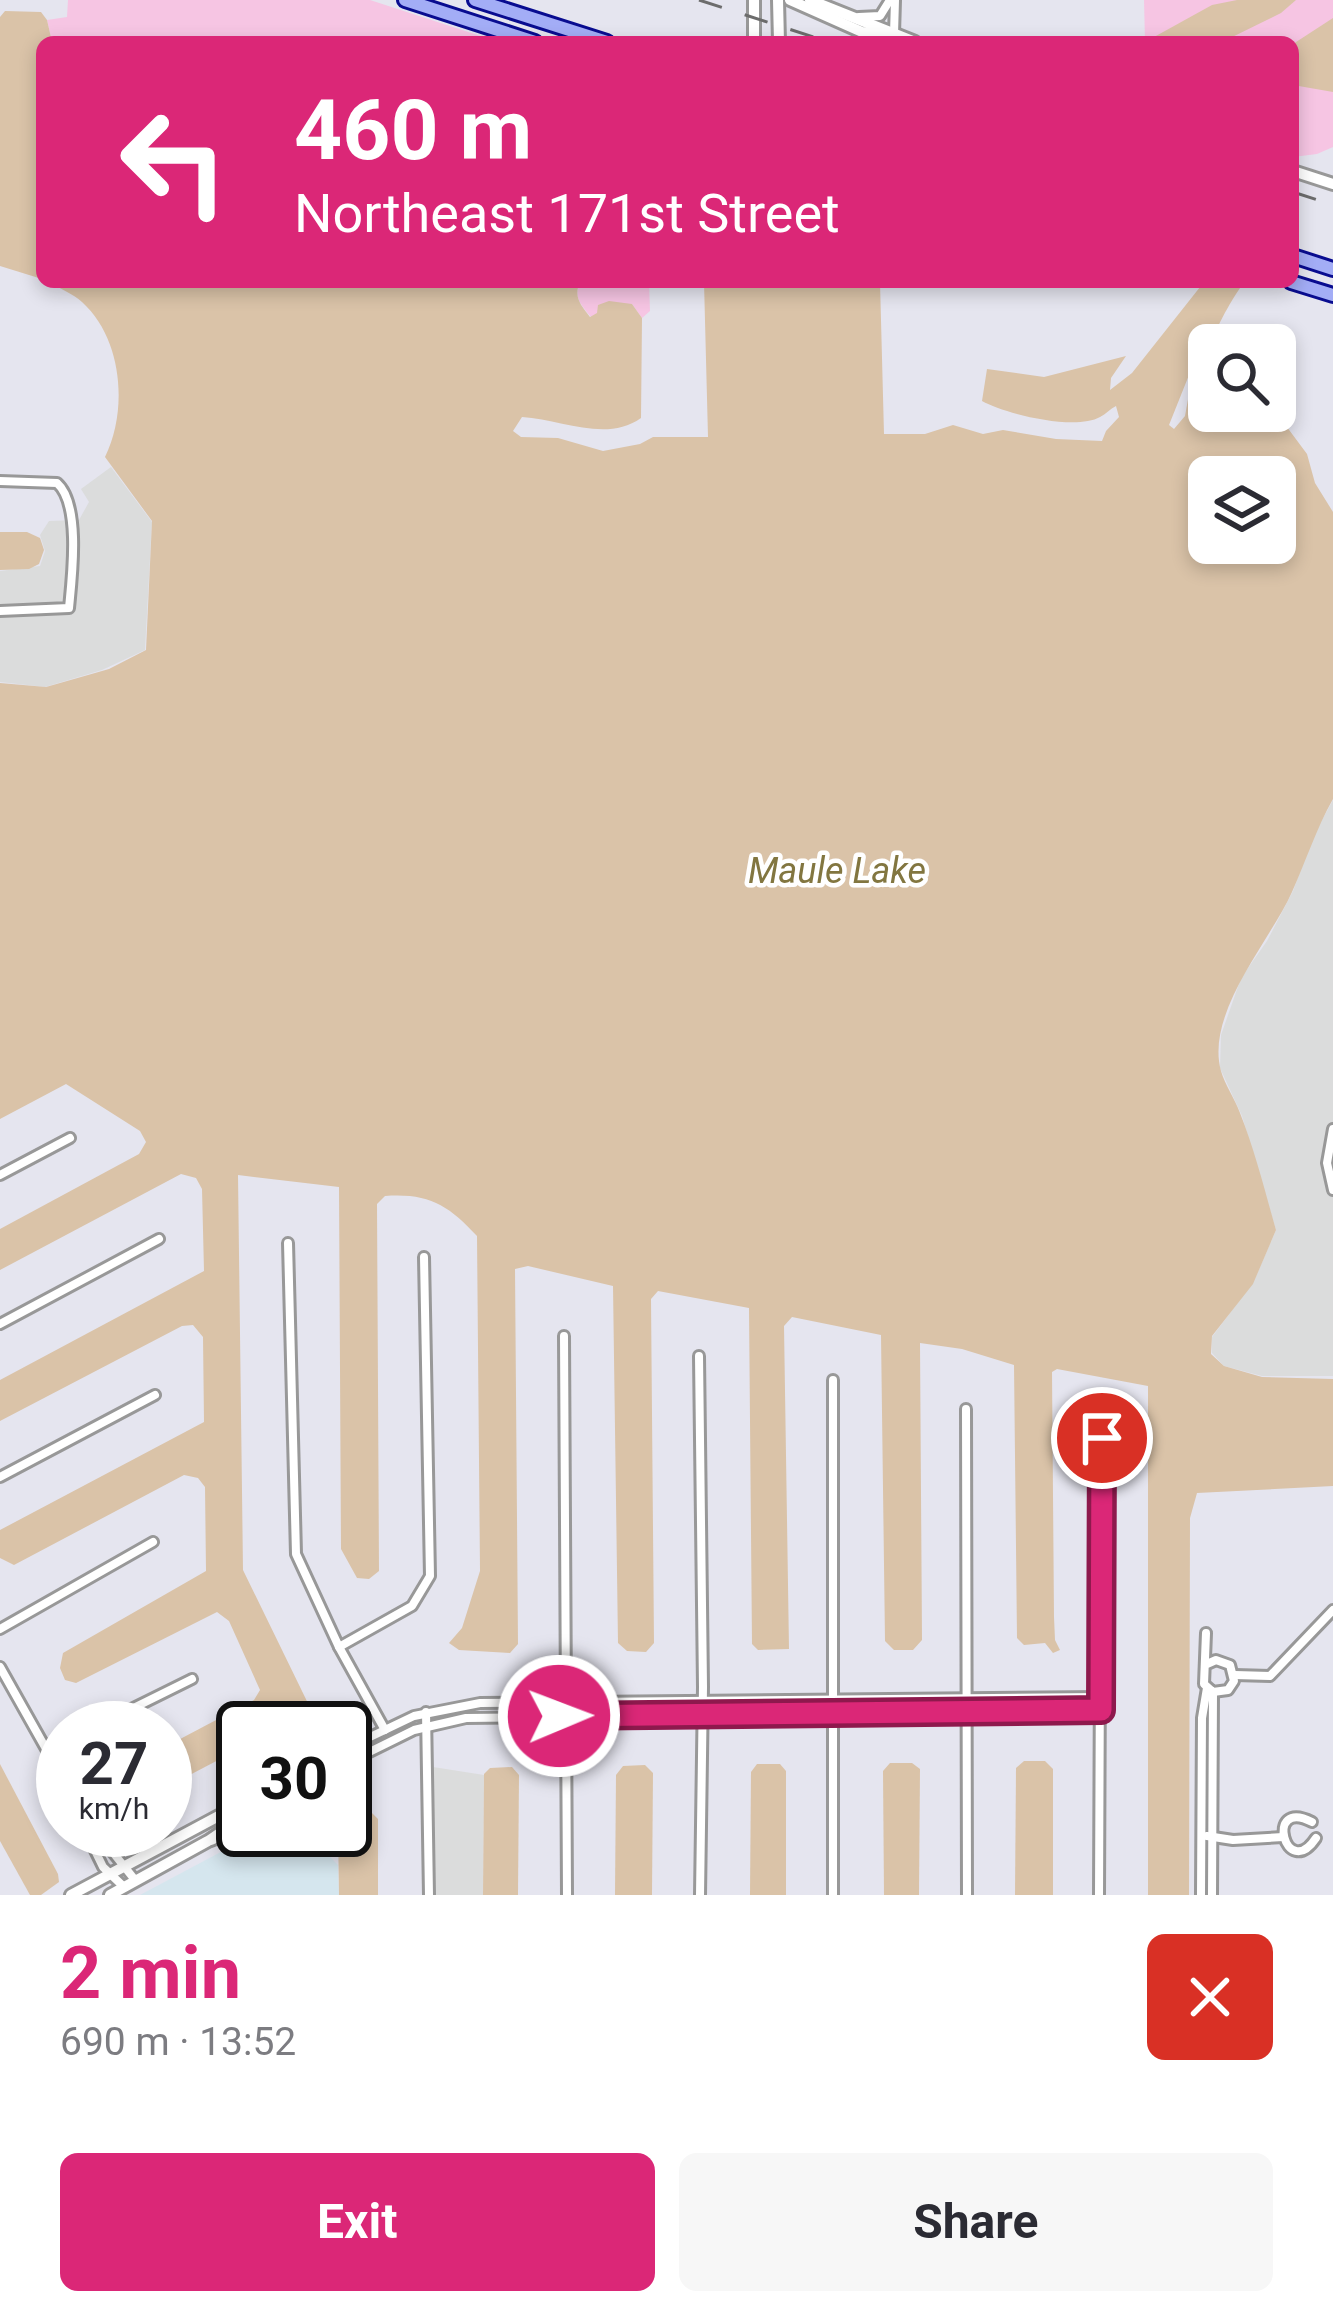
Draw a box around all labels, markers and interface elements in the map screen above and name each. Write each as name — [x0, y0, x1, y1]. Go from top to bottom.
text: 460 m — [294, 81, 532, 180]
icon: left — [96, 84, 252, 240]
text: Northeast 171st Street — [294, 182, 840, 245]
map controls — [1188, 324, 1296, 564]
button: search — [1188, 324, 1296, 432]
button: layers — [1188, 456, 1296, 564]
water label: Maule Lake — [748, 850, 926, 892]
pin — [1051, 1387, 1153, 1489]
icon: arrive — [1069, 1405, 1135, 1471]
position arrow — [496, 1653, 622, 1779]
speed limit sign: 30 — [216, 1701, 372, 1857]
text: 27 — [80, 1728, 148, 1799]
text: km/h — [79, 1791, 149, 1826]
text: 2 min — [60, 1931, 241, 2016]
button: close — [1147, 1934, 1273, 2060]
text: 690 m · 13:52 — [60, 2019, 296, 2065]
button: Exit — [60, 2153, 655, 2291]
button: Share — [679, 2153, 1273, 2291]

